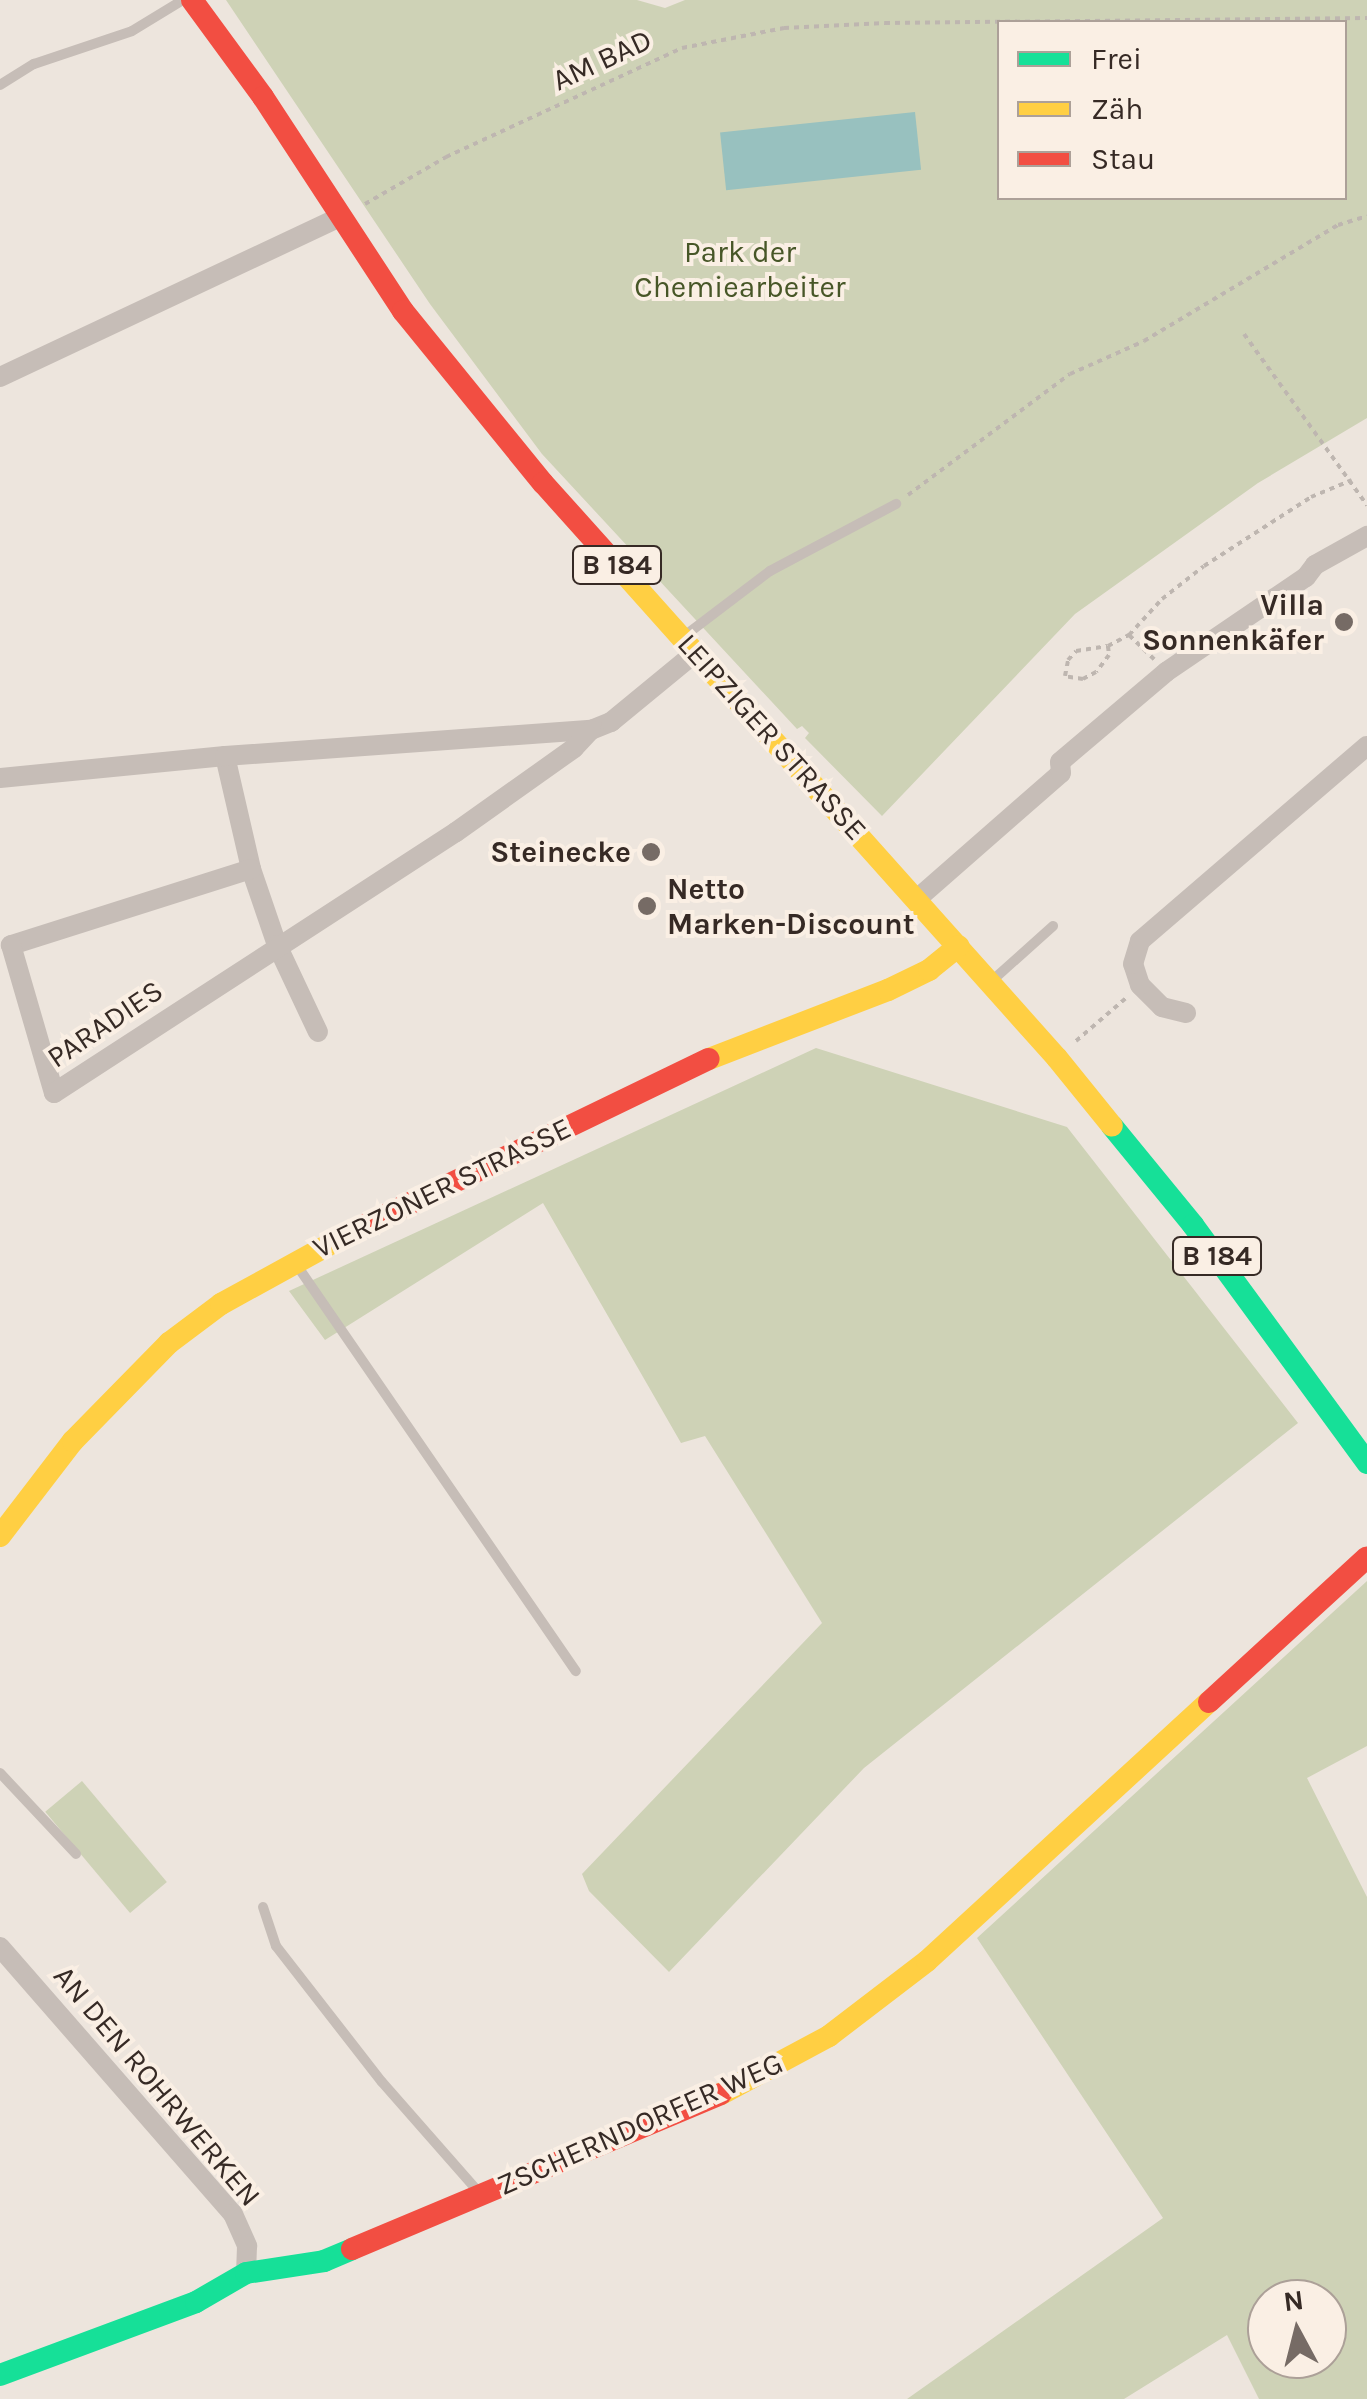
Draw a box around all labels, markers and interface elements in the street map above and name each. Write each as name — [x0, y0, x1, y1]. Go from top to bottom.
legend — [997, 20, 1347, 200]
street label: AM BAD — [547, 21, 657, 99]
text: Frei — [1091, 41, 1142, 77]
text: Zäh — [1091, 91, 1143, 127]
text: Stau — [1091, 141, 1155, 177]
park label: Park der Chemiearbeiter — [634, 234, 846, 304]
road number: B 184 — [572, 542, 662, 588]
place label: Villa Sonnenkäfer — [1142, 587, 1324, 658]
marker: Villa Sonnenkäfer — [1333, 611, 1355, 633]
street label: LEIPZIGER STRASSE — [670, 626, 874, 848]
place label: Steinecke — [490, 834, 631, 870]
marker: Steinecke — [640, 841, 662, 863]
place label: Netto Marken-Discount — [667, 871, 915, 942]
marker: Netto Marken-Discount — [636, 895, 658, 917]
street label: PARADIES — [40, 972, 170, 1076]
street label: VIERZONER STRASSE — [307, 1110, 577, 1266]
road number: B 184 — [1172, 1233, 1262, 1279]
street label: AN DEN ROHRWERKEN — [46, 1958, 268, 2214]
street label: ZSCHERNDORFER WEG — [492, 2045, 788, 2203]
north arrow — [1247, 2279, 1347, 2379]
text: N — [1282, 2283, 1305, 2318]

